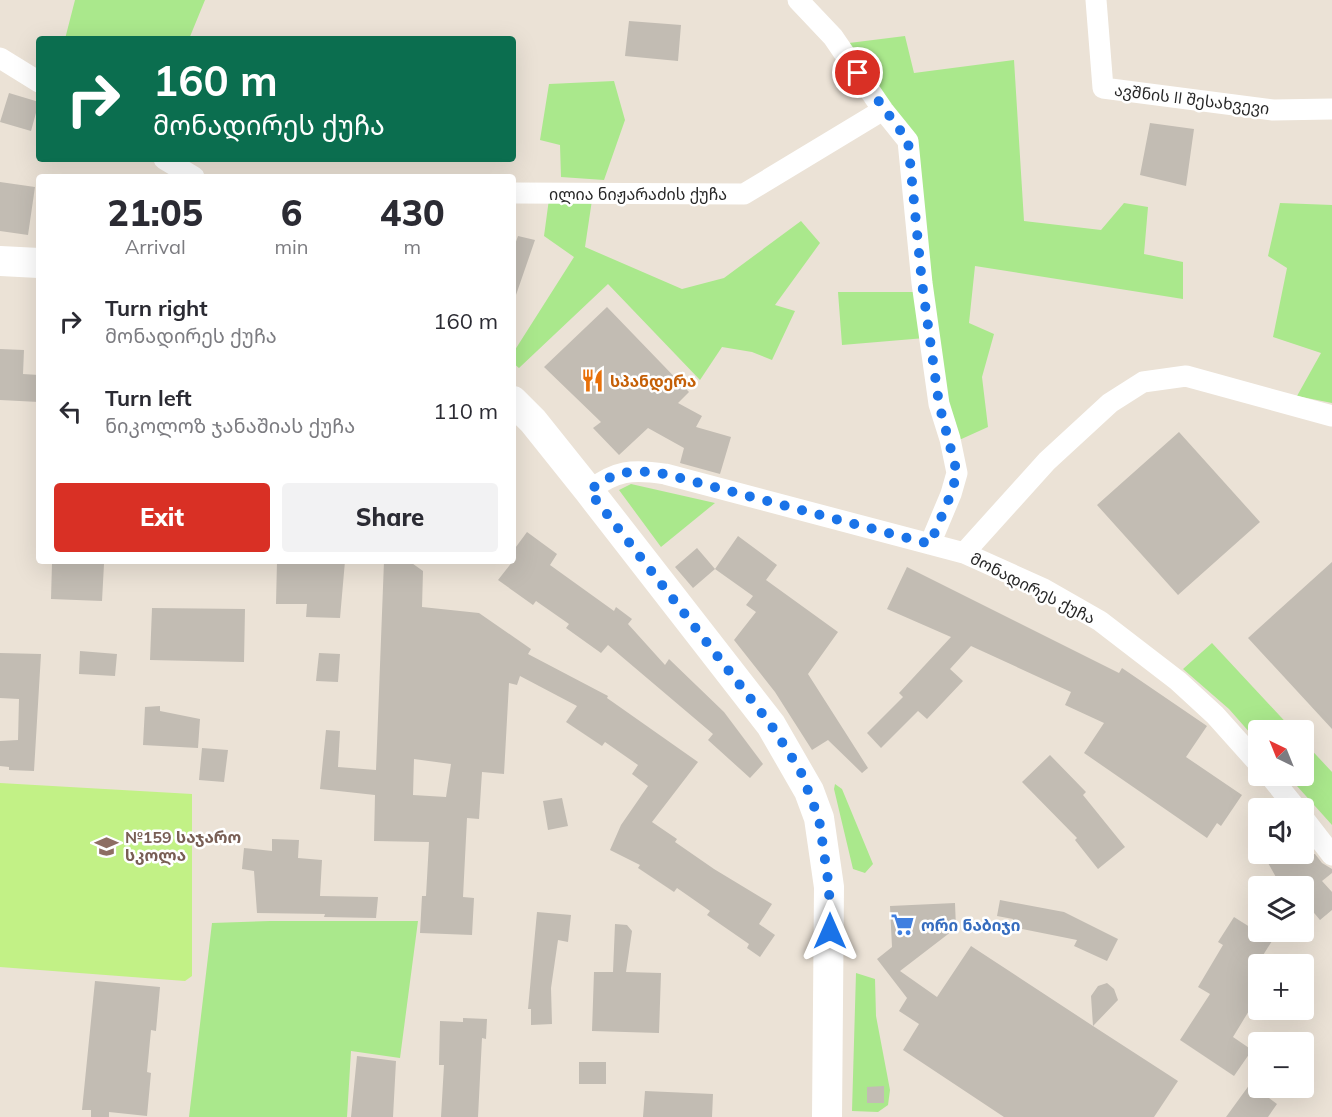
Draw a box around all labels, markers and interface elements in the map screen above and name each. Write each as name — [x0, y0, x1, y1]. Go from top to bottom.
pin — [832, 47, 883, 98]
text: 160 m — [153, 54, 278, 107]
icon: arrive — [841, 56, 874, 89]
icon: right — [54, 60, 132, 138]
street label: ავშნის II შესახვევი — [1113, 80, 1271, 118]
text: მონადირეს ქუჩა — [153, 108, 385, 142]
street label: ილია ნიჟარაძის ქუჩა — [549, 184, 727, 205]
text: 21:05 — [107, 190, 203, 235]
text: 6 — [281, 190, 302, 235]
text: 430 — [380, 190, 445, 235]
text: Arrival — [125, 234, 186, 259]
text: min — [274, 234, 309, 259]
text: m — [403, 234, 421, 259]
text: Turn right — [105, 294, 208, 322]
icon: right — [54, 305, 87, 338]
text: 160 m — [433, 307, 498, 335]
text: მონადირეს ქუჩა — [105, 323, 277, 348]
restaurant icon: სპანდერა — [579, 368, 605, 394]
place label: სპანდერა — [610, 371, 696, 392]
text: Turn left — [105, 384, 192, 412]
icon: left — [54, 395, 87, 428]
text: 110 m — [433, 397, 498, 425]
text: ნიკოლოზ ჯანაშიას ქუჩა — [105, 413, 355, 438]
button: Exit — [54, 483, 270, 552]
button: Share — [282, 483, 498, 552]
street label: მონადირეს ქუჩა — [967, 548, 1099, 629]
north arrow — [1248, 720, 1314, 786]
map controls — [1248, 720, 1314, 1098]
button: sound — [1248, 798, 1314, 864]
place label: №159 საჯარო სკოლა — [125, 827, 241, 866]
school or university icon: №159 საჯარო სკოლა — [94, 833, 120, 859]
button: layers — [1248, 876, 1314, 942]
position arrow — [798, 899, 862, 963]
supermarket icon: ორი ნაბიჯი — [890, 912, 916, 938]
place label: ორი ნაბიჯი — [921, 915, 1020, 935]
button: + — [1248, 954, 1314, 1020]
button: − — [1248, 1032, 1314, 1098]

